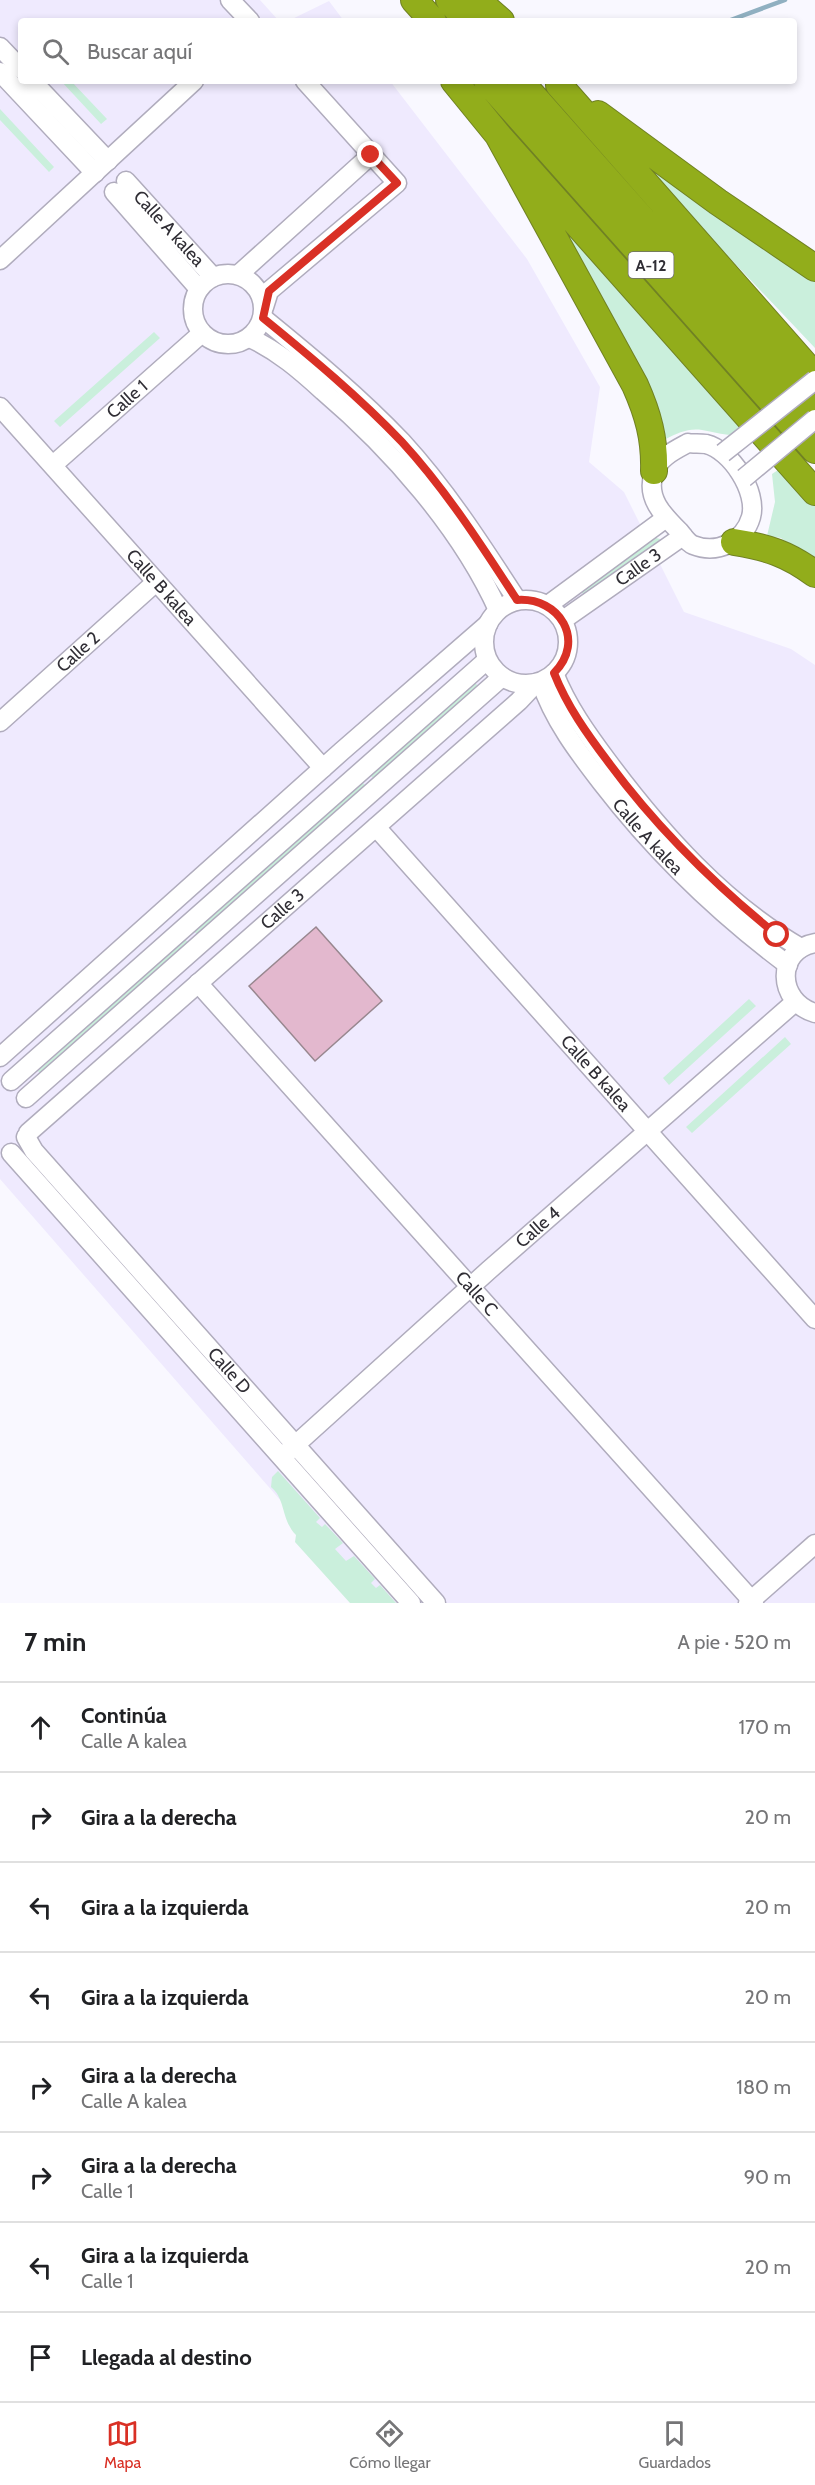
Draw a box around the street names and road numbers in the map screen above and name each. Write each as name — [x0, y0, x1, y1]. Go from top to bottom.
street label: Calle A kalea — [129, 186, 209, 271]
road number: A-12 — [628, 252, 674, 278]
street label: Calle 1 — [102, 375, 152, 423]
street label: Calle 3 — [611, 544, 666, 591]
street label: Calle B kalea — [122, 545, 201, 630]
street label: Calle 2 — [52, 627, 104, 677]
street label: Calle A kalea — [608, 794, 688, 880]
street label: Calle 3 — [256, 884, 309, 934]
street label: Calle B kalea — [556, 1030, 636, 1116]
street label: Calle 4 — [511, 1202, 565, 1253]
street label: Calle C — [451, 1267, 502, 1320]
street label: Calle D — [203, 1343, 256, 1398]

